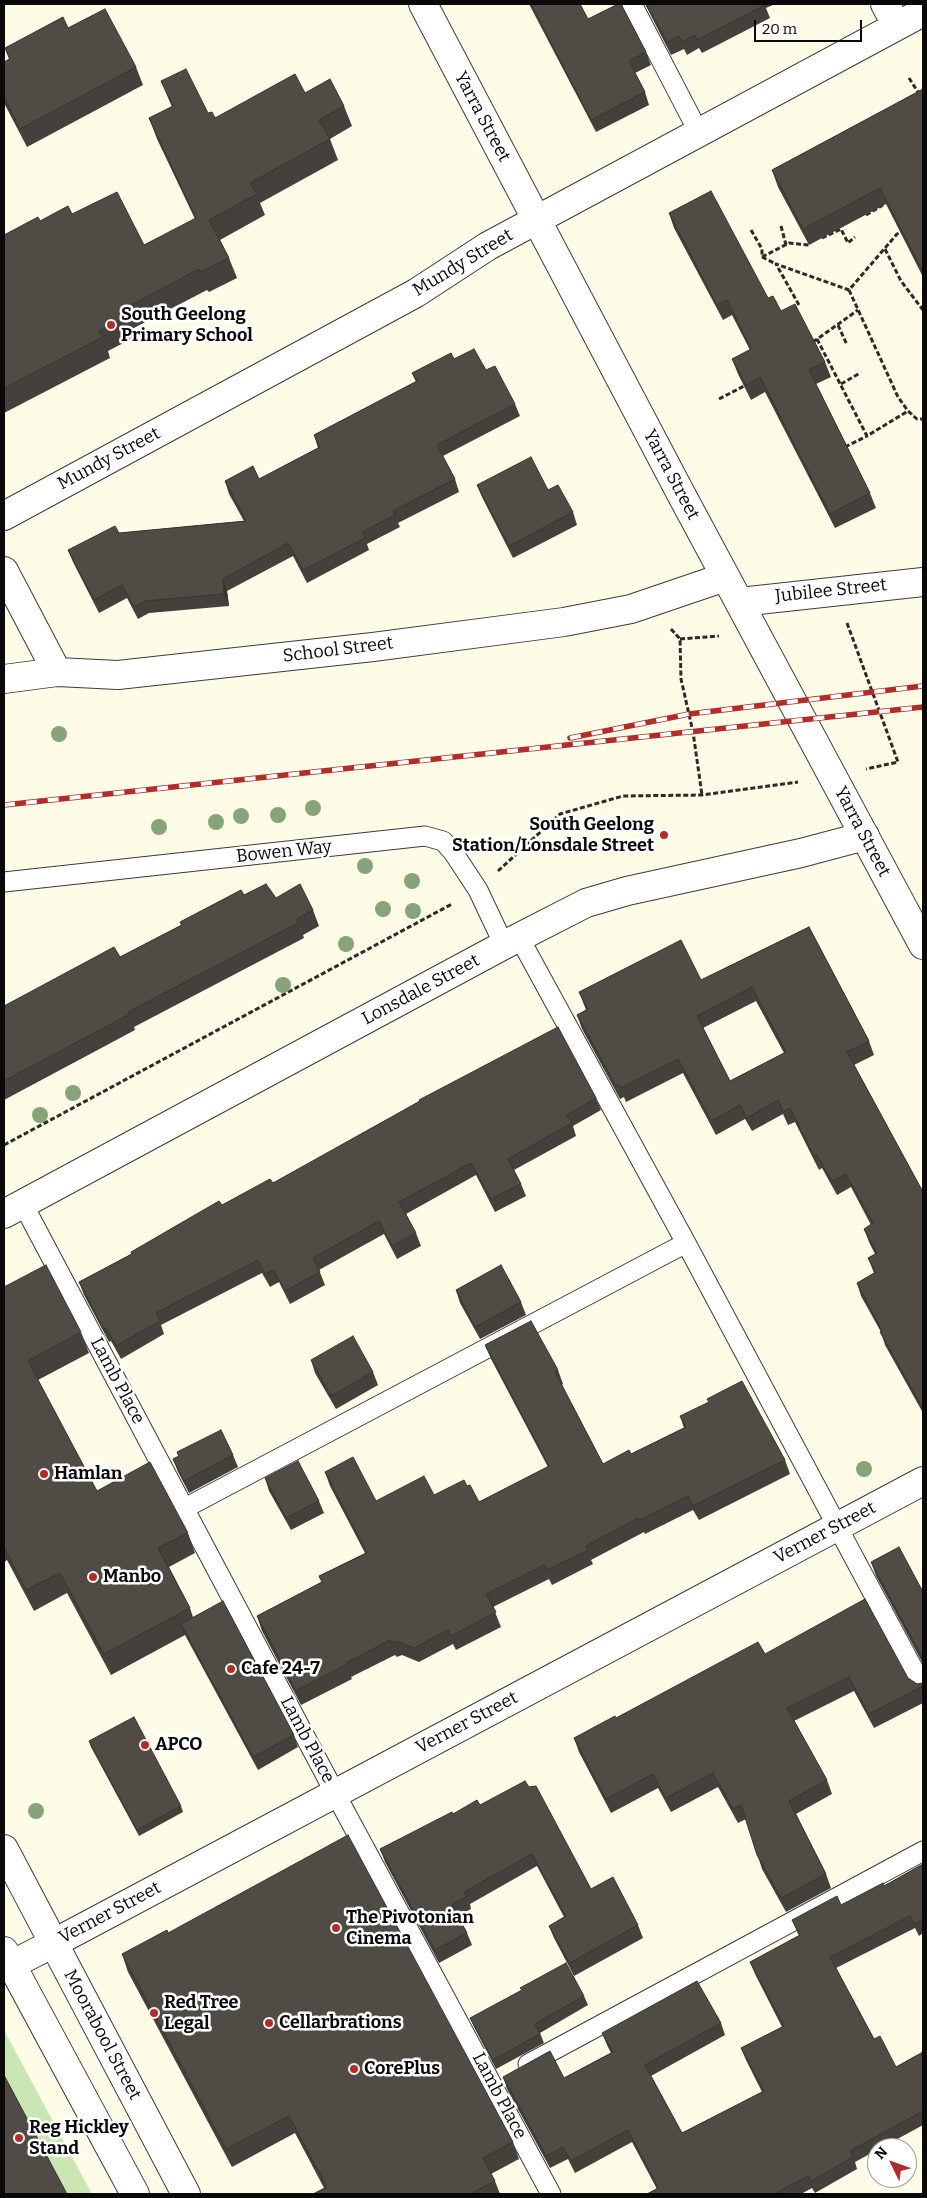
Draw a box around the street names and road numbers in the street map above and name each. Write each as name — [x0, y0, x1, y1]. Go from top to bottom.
street label: Yarra Street — [449, 68, 515, 166]
street label: Mundy Street — [409, 225, 517, 301]
street label: Mundy Street — [54, 423, 164, 495]
street label: Yarra Street — [638, 426, 704, 524]
street label: Jubilee Street — [774, 574, 888, 608]
street label: School Street — [282, 633, 394, 667]
street label: Yarra Street — [829, 783, 895, 881]
street label: Bowen Way — [235, 836, 333, 868]
street label: Lonsdale Street — [359, 950, 483, 1030]
street label: Lamb Place — [85, 1334, 149, 1428]
street label: Verner Street — [770, 1497, 880, 1569]
street label: Verner Street — [412, 1687, 522, 1759]
street label: Lamb Place — [275, 1693, 339, 1787]
street label: Verner Street — [55, 1877, 165, 1949]
street label: Moorabool Street — [59, 1966, 145, 2104]
street label: Lamb Place — [467, 2049, 531, 2143]

